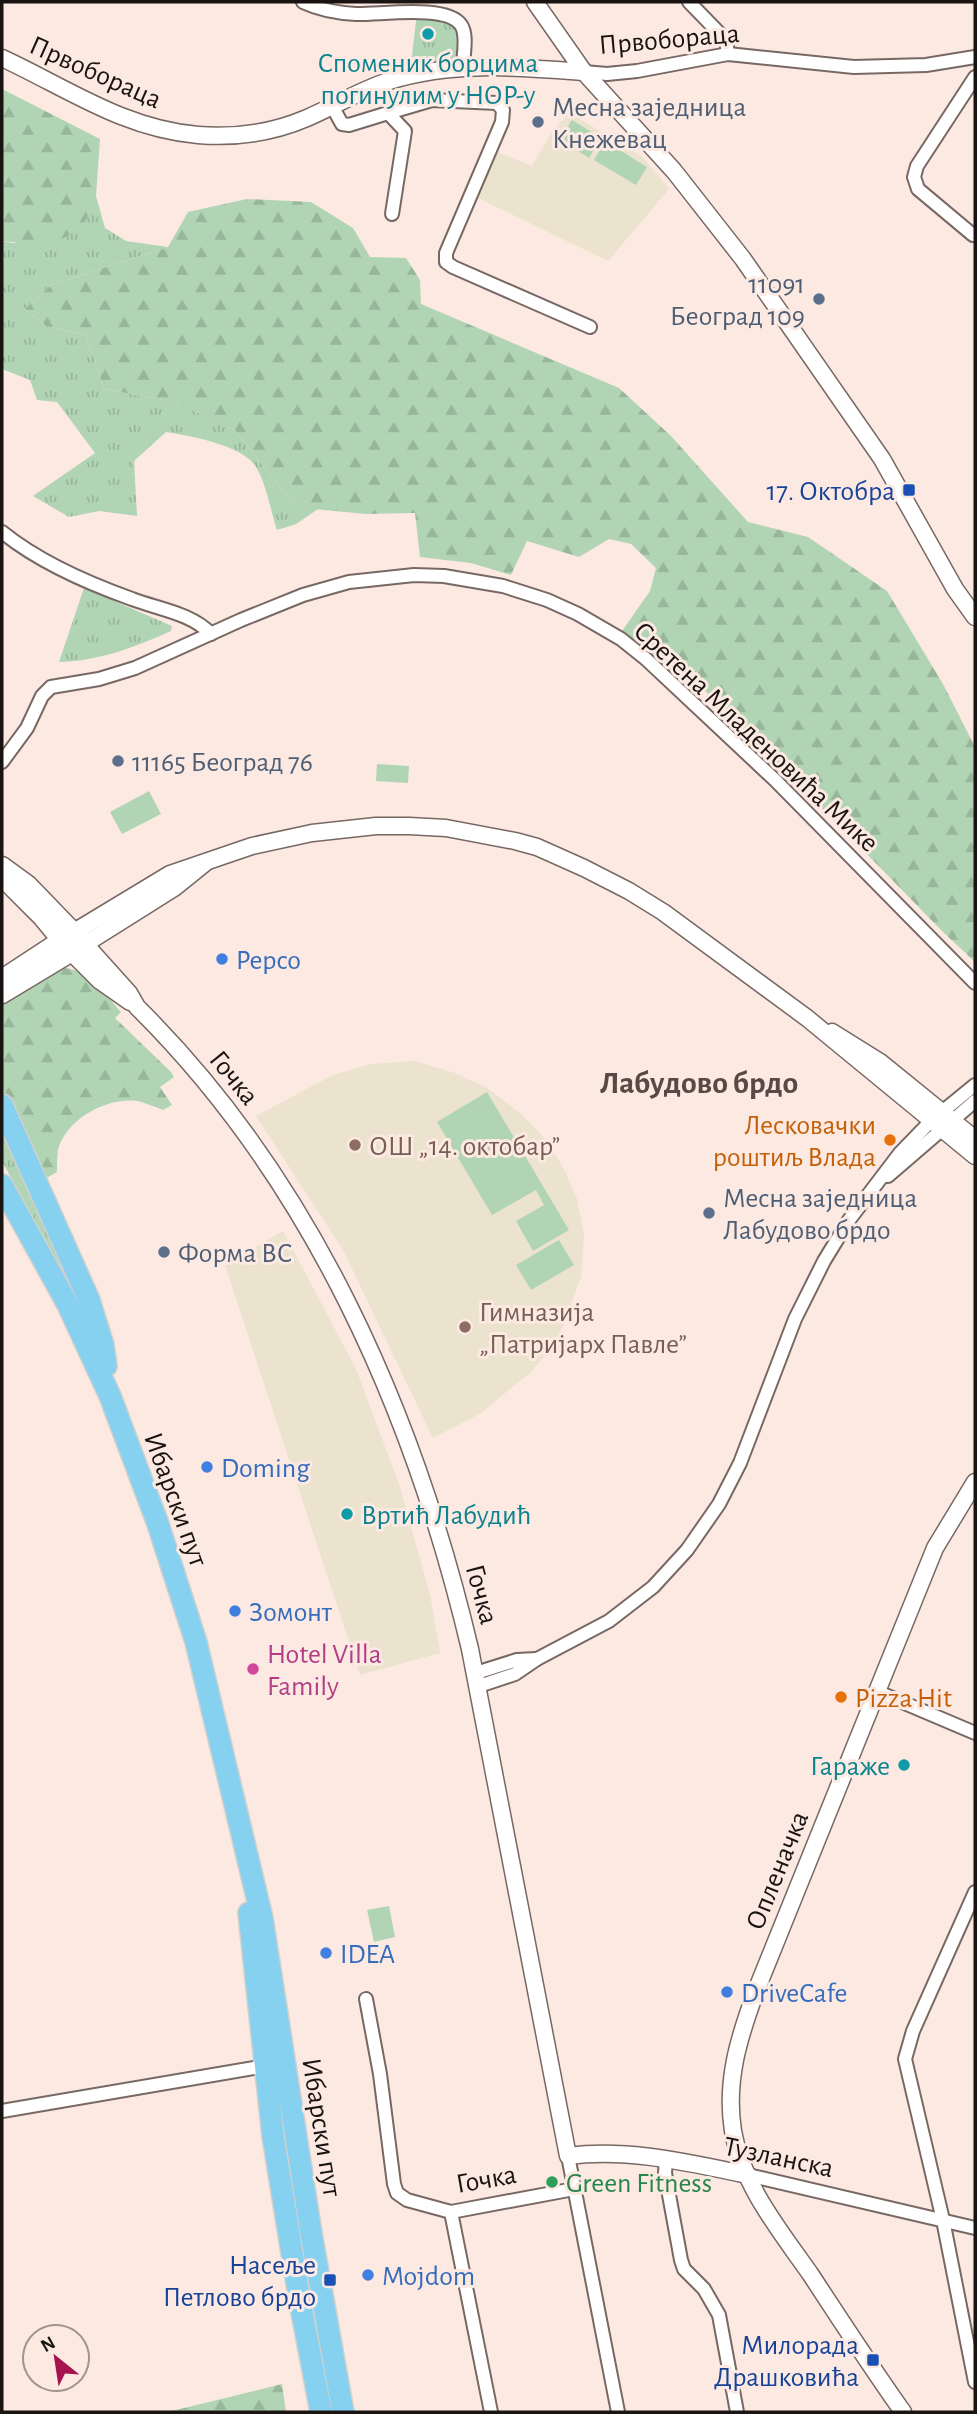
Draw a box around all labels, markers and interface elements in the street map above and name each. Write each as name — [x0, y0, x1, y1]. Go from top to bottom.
street label: Првобораца — [598, 20, 741, 60]
marker: Споменик борцима погинулим у НОР-у — [420, 26, 436, 42]
street label: Првобораца — [25, 31, 166, 114]
place label: Споменик борцима погинулим у НОР-у — [318, 50, 539, 110]
place label: Месна заједница Кнежевац — [552, 94, 746, 154]
marker: Месна заједница Кнежевац — [530, 114, 546, 130]
place label: 11091 Београд 109 — [670, 271, 805, 331]
marker: 11091 Београд 109 — [811, 291, 827, 307]
place label: 17. Октобра — [767, 478, 895, 506]
marker: 17. Октобра — [901, 482, 917, 498]
street label: Сретена Младеновића Мике — [628, 617, 883, 858]
place label: 11165 Београд 76 — [132, 749, 313, 777]
marker: 11165 Београд 76 — [110, 753, 126, 769]
place label: Pepco — [236, 947, 301, 975]
marker: Pepco — [214, 951, 230, 967]
street label: Гочка — [203, 1046, 264, 1111]
district label: Лабудово брдо — [600, 1067, 798, 1099]
place label: Лесковачки роштиљ Влада — [713, 1112, 876, 1172]
marker: Лесковачки роштиљ Влада — [882, 1132, 898, 1148]
place label: ОШ „14. октобар” — [369, 1133, 560, 1161]
marker: ОШ „14. октобар” — [347, 1137, 363, 1153]
place label: Месна заједница Лабудово брдо — [723, 1185, 917, 1245]
marker: Месна заједница Лабудово брдо — [701, 1205, 717, 1221]
place label: Форма ВС — [178, 1240, 293, 1268]
marker: Форма ВС — [156, 1244, 172, 1260]
place label: Гимназија „Патријарх Павле” — [479, 1299, 687, 1359]
marker: Гимназија „Патријарх Павле” — [457, 1319, 473, 1335]
street label: Ибарски пут — [138, 1429, 213, 1571]
place label: Doming — [221, 1455, 310, 1483]
marker: Doming — [199, 1459, 215, 1475]
place label: Вртић Лабудић — [361, 1502, 531, 1530]
marker: Вртић Лабудић — [339, 1506, 355, 1522]
street label: Гочка — [460, 1562, 502, 1628]
place label: Зомонт — [249, 1599, 333, 1627]
marker: Зомонт — [227, 1603, 243, 1619]
place label: Hotel Villa Family — [267, 1641, 382, 1701]
marker: Hotel Villa Family — [245, 1661, 261, 1677]
place label: Pizza Hit — [855, 1685, 952, 1713]
marker: Pizza Hit — [833, 1689, 849, 1705]
place label: Гараже — [810, 1753, 890, 1781]
marker: Гараже — [896, 1757, 912, 1773]
street label: Опленачка — [741, 1807, 814, 1934]
place label: IDEA — [340, 1941, 395, 1969]
marker: IDEA — [318, 1945, 334, 1961]
place label: DriveCafe — [741, 1980, 847, 2008]
marker: DriveCafe — [719, 1984, 735, 2000]
street label: Ибарски пут — [296, 2056, 346, 2200]
street label: Тузланска — [721, 2133, 836, 2183]
street label: Гочка — [454, 2161, 519, 2199]
place label: Green Fitness — [566, 2170, 712, 2198]
marker: Green Fitness — [544, 2174, 560, 2190]
place label: Насеље Петлово брдо — [163, 2252, 316, 2312]
place label: Mojdom — [382, 2263, 475, 2291]
marker: Mojdom — [360, 2267, 376, 2283]
marker: Насеље Петлово брдо — [322, 2272, 338, 2288]
north arrow — [21, 2323, 91, 2393]
place label: Милорада Драшковића — [714, 2332, 859, 2392]
text: N — [38, 2333, 59, 2356]
marker: Милорада Драшковића — [865, 2352, 881, 2368]

